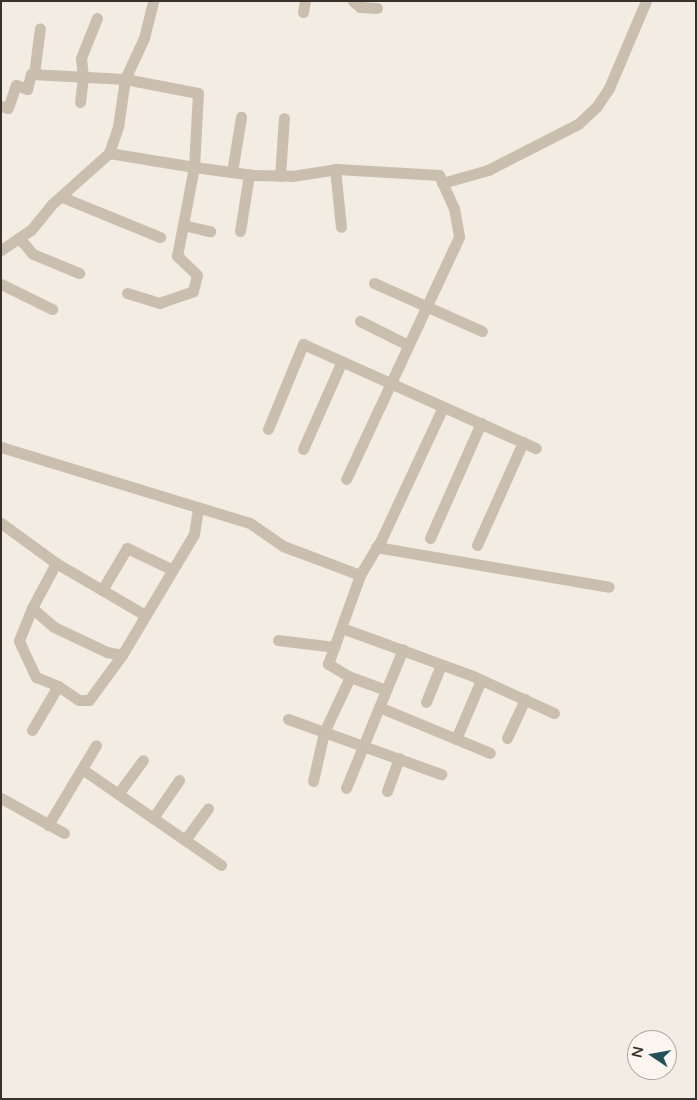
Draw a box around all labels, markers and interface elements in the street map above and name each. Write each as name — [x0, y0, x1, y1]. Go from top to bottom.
north arrow — [627, 1030, 677, 1080]
text: N — [628, 1045, 647, 1059]

